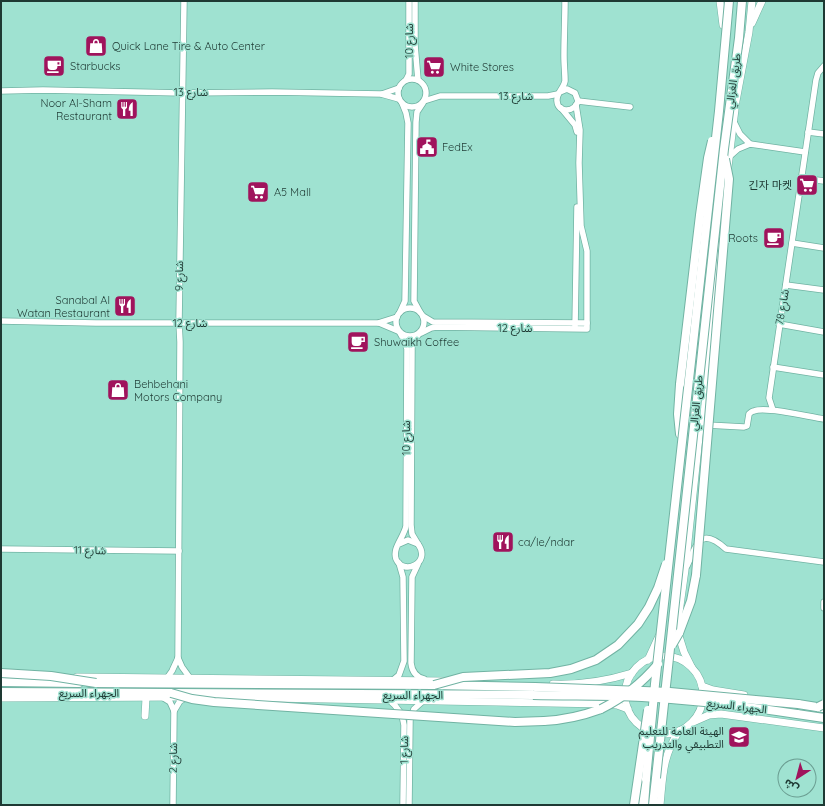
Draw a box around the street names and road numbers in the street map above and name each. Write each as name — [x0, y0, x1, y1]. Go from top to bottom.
street label: شارع 10 — [402, 23, 417, 59]
street label: طريق الغزالي — [722, 53, 746, 110]
street label: شارع 13 — [174, 85, 209, 100]
street label: شارع 13 — [499, 89, 534, 104]
street label: شارع 9 — [172, 260, 187, 291]
street label: شارع 78 — [772, 288, 793, 326]
street label: شارع 12 — [173, 316, 208, 331]
street label: شارع 12 — [498, 321, 533, 336]
street label: طريق الغزالي — [686, 375, 708, 432]
street label: شارع 10 — [399, 420, 414, 456]
street label: شارع 11 — [74, 543, 107, 558]
street label: الجهراء السريع — [59, 686, 119, 701]
street label: الجهراء السريع — [383, 688, 443, 703]
street label: الجهراء السريع — [706, 695, 768, 718]
street label: شارع 1 — [397, 735, 412, 764]
street label: شارع 2 — [166, 742, 181, 773]

